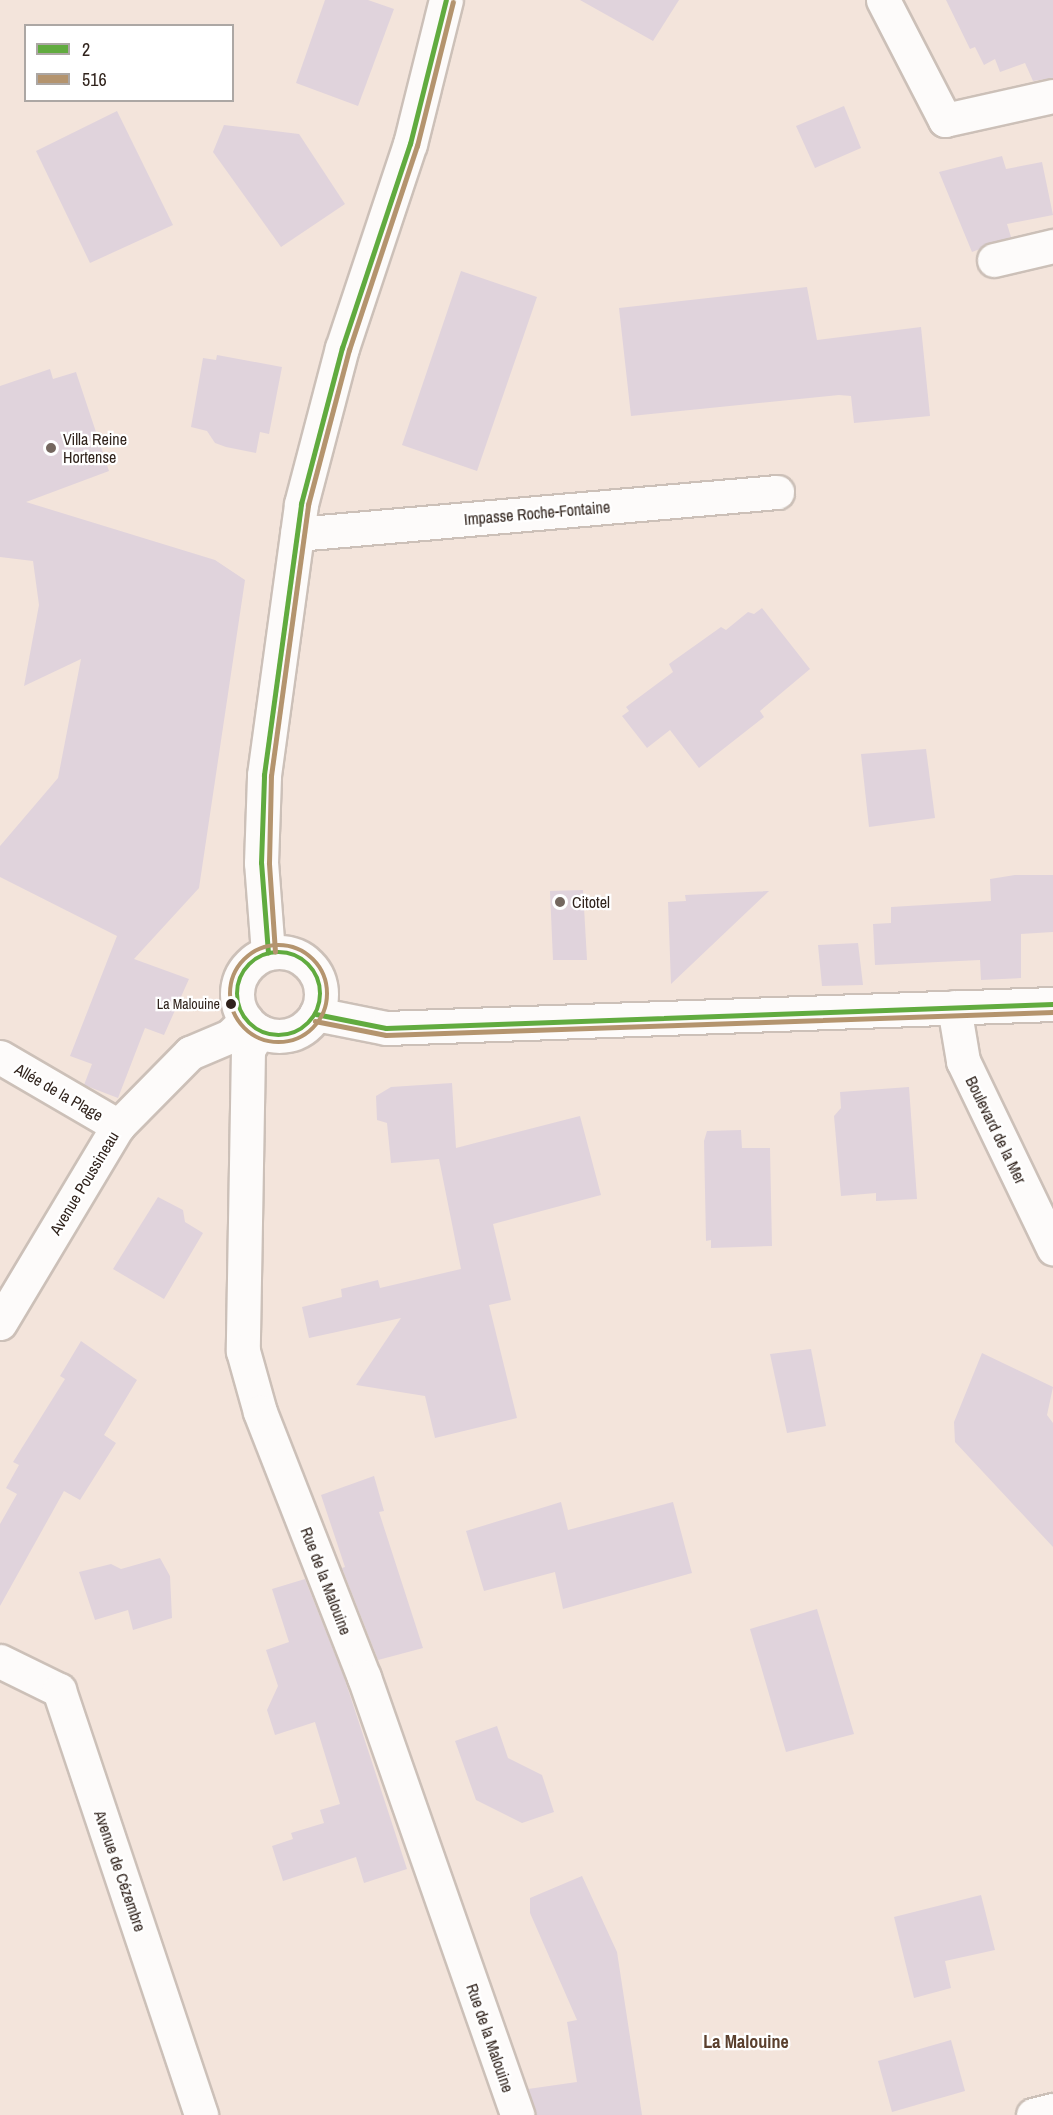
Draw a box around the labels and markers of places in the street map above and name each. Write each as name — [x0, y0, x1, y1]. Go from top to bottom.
place label: Villa Reine Hortense — [63, 429, 127, 467]
marker: Villa Reine Hortense — [44, 441, 58, 455]
place label: Citotel — [572, 892, 610, 912]
marker: Citotel — [553, 895, 567, 909]
place label: La Malouine — [157, 996, 220, 1012]
marker: La Malouine — [225, 998, 237, 1010]

